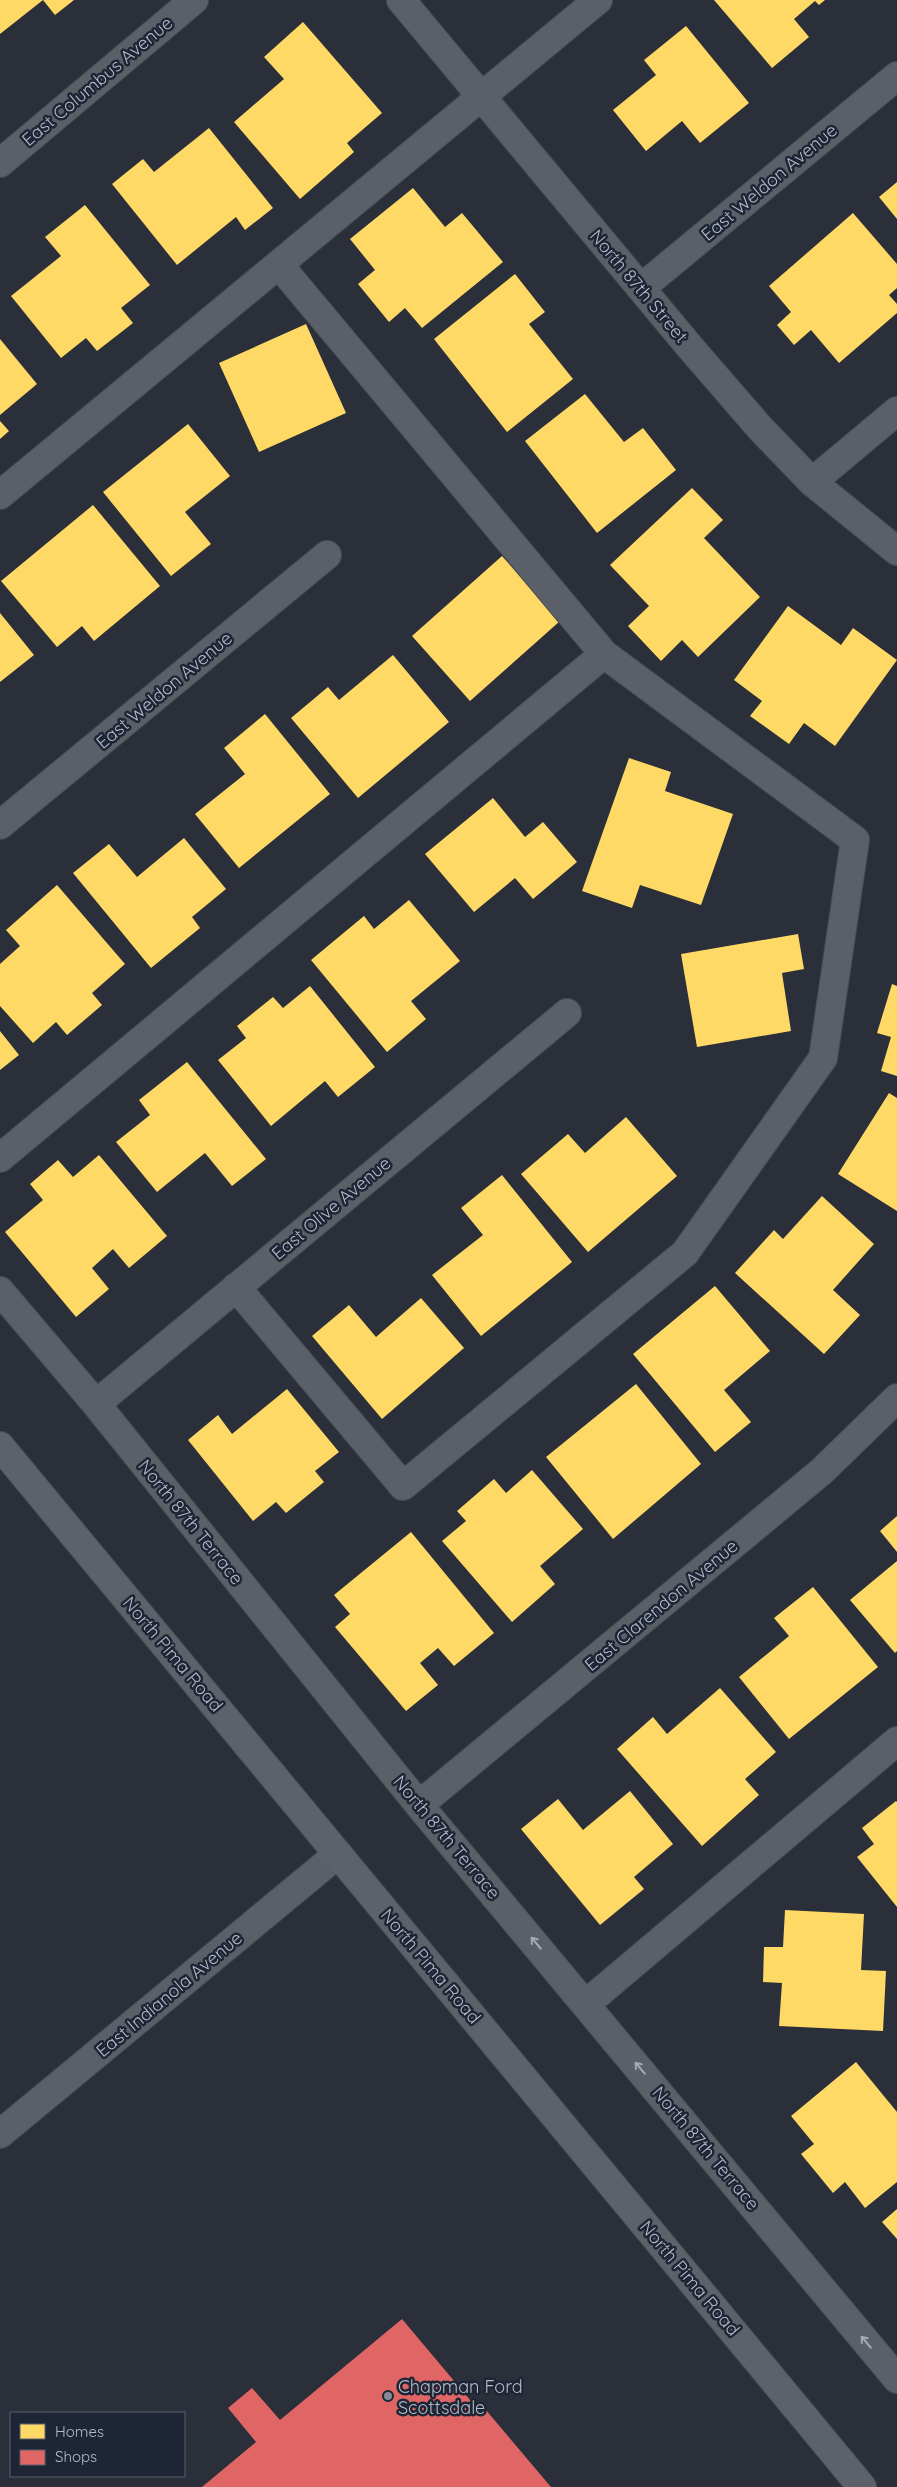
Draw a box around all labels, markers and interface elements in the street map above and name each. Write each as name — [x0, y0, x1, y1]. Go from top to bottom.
street label: East Columbus Avenue — [17, 11, 177, 151]
street label: East Weldon Avenue — [696, 118, 842, 246]
street label: North 87th Street — [585, 225, 693, 347]
street label: East Weldon Avenue — [91, 626, 237, 754]
street label: East Olive Avenue — [267, 1151, 395, 1265]
street label: North 87th Terrace — [133, 1455, 249, 1589]
street label: East Clarendon Avenue — [580, 1534, 742, 1676]
street label: North Pima Road — [118, 1592, 228, 1716]
street label: North 87th Terrace — [388, 1770, 506, 1904]
street label: North Pima Road — [376, 1904, 486, 2028]
street label: East Indianola Avenue — [91, 1926, 247, 2062]
one-way arrow — [530, 1937, 541, 1950]
one-way arrow — [635, 2062, 646, 2075]
street label: North 87th Terrace — [647, 2081, 765, 2215]
street label: North Pima Road — [635, 2216, 745, 2340]
one-way arrow — [860, 2335, 872, 2348]
place label: Chapman Ford Scottsdale — [398, 2375, 523, 2419]
marker: Chapman Ford Scottsdale — [382, 2390, 394, 2402]
legend — [10, 2412, 185, 2477]
text: Homes — [55, 2422, 104, 2441]
text: Shops — [55, 2447, 97, 2466]

